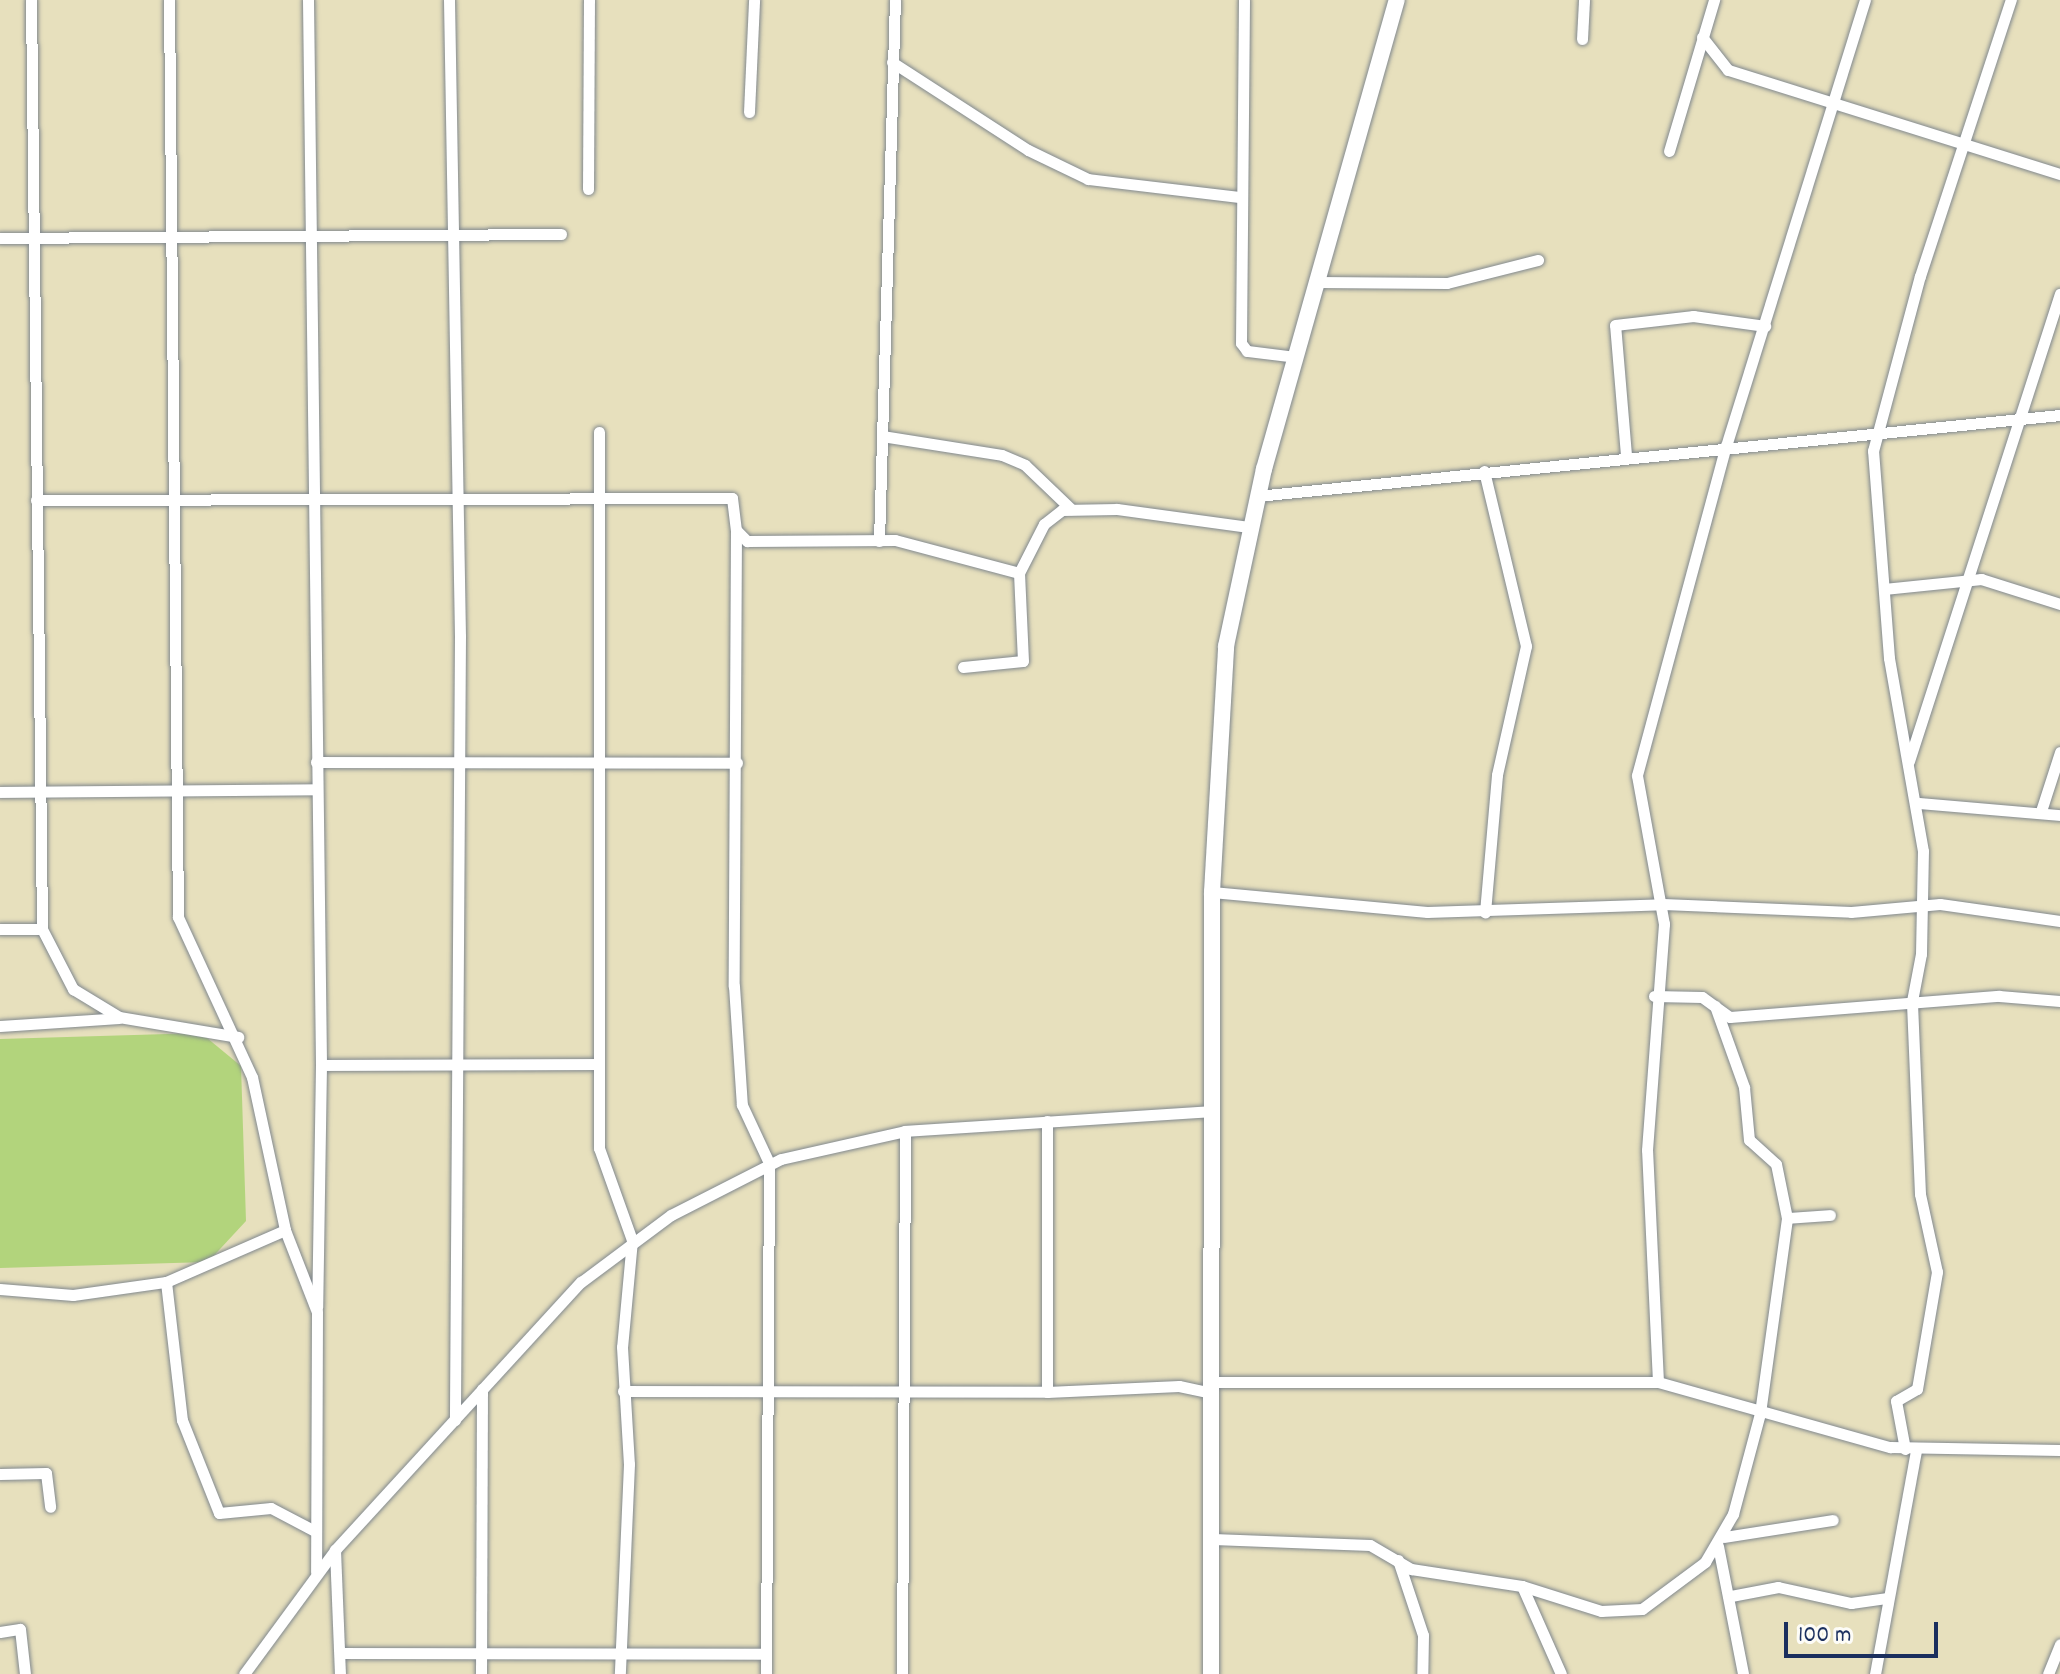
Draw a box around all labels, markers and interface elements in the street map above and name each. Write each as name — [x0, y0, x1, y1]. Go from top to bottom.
scale bar — [1788, 1606, 1942, 1656]
text: 100 m — [1798, 1619, 1851, 1653]

